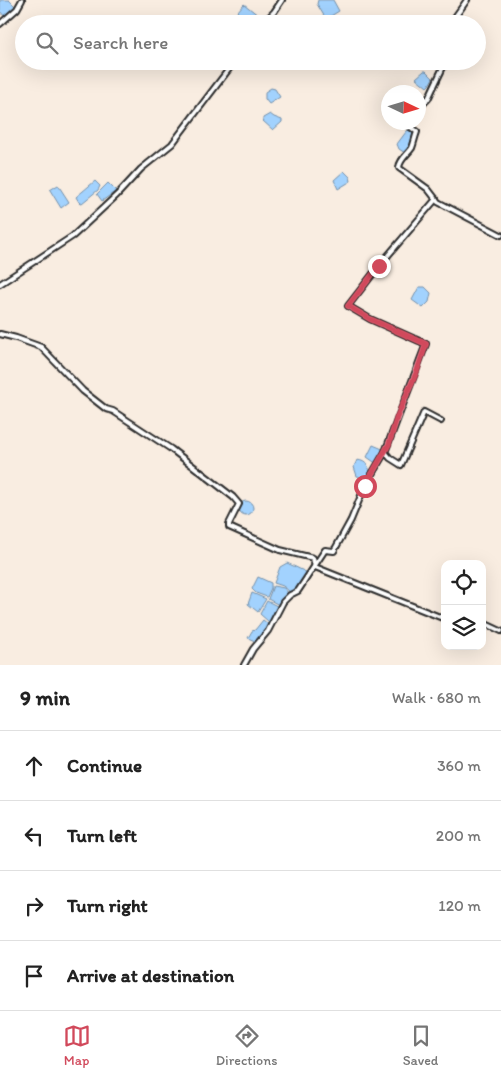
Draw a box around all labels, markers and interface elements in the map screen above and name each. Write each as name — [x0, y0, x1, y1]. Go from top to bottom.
search box — [15, 15, 486, 70]
icon: search — [33, 29, 61, 57]
text: Search here — [73, 31, 168, 54]
north arrow — [381, 85, 426, 130]
route end — [368, 255, 391, 278]
route start — [354, 475, 377, 498]
map controls — [441, 560, 486, 650]
button: locate — [441, 560, 486, 605]
button: layers — [441, 605, 486, 650]
text: 9 min — [20, 685, 70, 710]
text: Walk · 680 m — [392, 688, 481, 707]
icon: ahead — [20, 752, 48, 780]
text: Continue — [67, 754, 142, 777]
text: 360 m — [437, 756, 481, 775]
icon: left — [20, 822, 48, 850]
text: Turn left — [67, 824, 137, 847]
text: 200 m — [436, 826, 481, 845]
icon: right — [20, 892, 48, 920]
text: Turn right — [67, 894, 148, 917]
text: 120 m — [438, 896, 481, 915]
icon: arrive — [20, 962, 48, 990]
text: Arrive at destination — [67, 964, 234, 987]
tab: Map — [63, 1022, 91, 1069]
tab: Directions — [216, 1022, 277, 1069]
tab: Saved — [403, 1022, 438, 1069]

